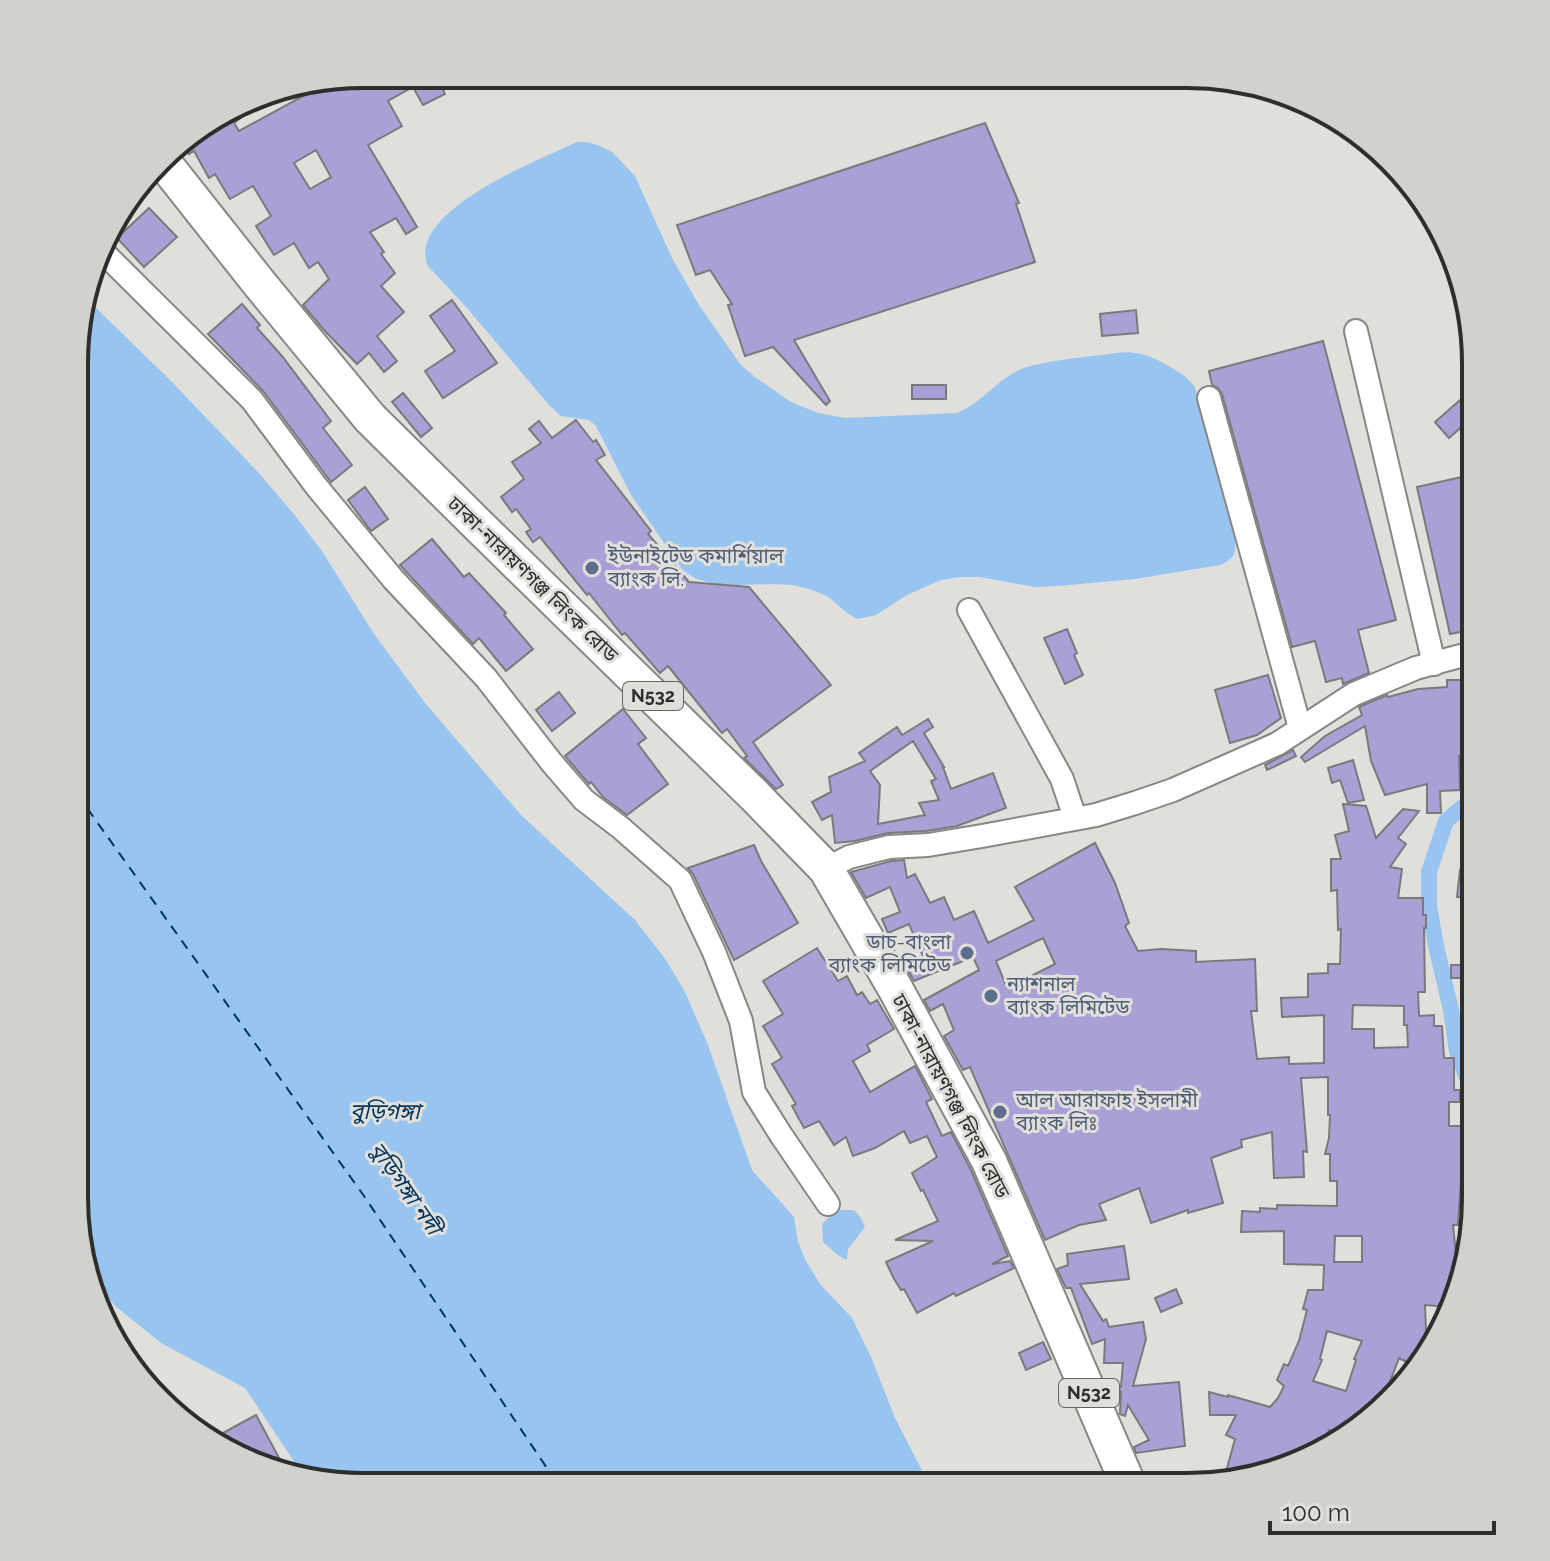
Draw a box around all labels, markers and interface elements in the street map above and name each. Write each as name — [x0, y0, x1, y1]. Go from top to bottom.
street label: ঢাকা-নারায়ণগঞ্জ লিংক রোড — [442, 491, 624, 667]
place label: ইউনাইটেড কমার্শিয়াল ব্যাংক লি. — [607, 543, 784, 591]
marker: ইউনাইটেড কমার্শিয়াল ব্যাংক লি. — [583, 559, 601, 577]
road number: N532 — [623, 682, 683, 710]
place label: ডাচ-বাংলা ব্যাংক লিমিটেড — [827, 930, 952, 977]
marker: ডাচ-বাংলা ব্যাংক লিমিটেড — [958, 944, 976, 962]
place label: ন্যাশনাল ব্যাংক লিমিটেড — [1006, 972, 1130, 1019]
marker: ন্যাশনাল ব্যাংক লিমিটেড — [982, 987, 1000, 1005]
street label: ঢাকা-নারায়ণগঞ্জ লিংক রোড — [887, 989, 1015, 1203]
place label: আল আরাফাহ ইসলামী ব্যাংক লিঃ — [1015, 1088, 1198, 1135]
water label: বুড়িগঙ্গা — [350, 1098, 424, 1125]
marker: আল আরাফাহ ইসলামী ব্যাংক লিঃ — [991, 1103, 1009, 1121]
water label: বুড়িগঙ্গা নদী — [364, 1137, 450, 1243]
road number: N532 — [1059, 1379, 1119, 1407]
scale bar — [1270, 1485, 1494, 1535]
text: 100 m — [1282, 1498, 1350, 1527]

